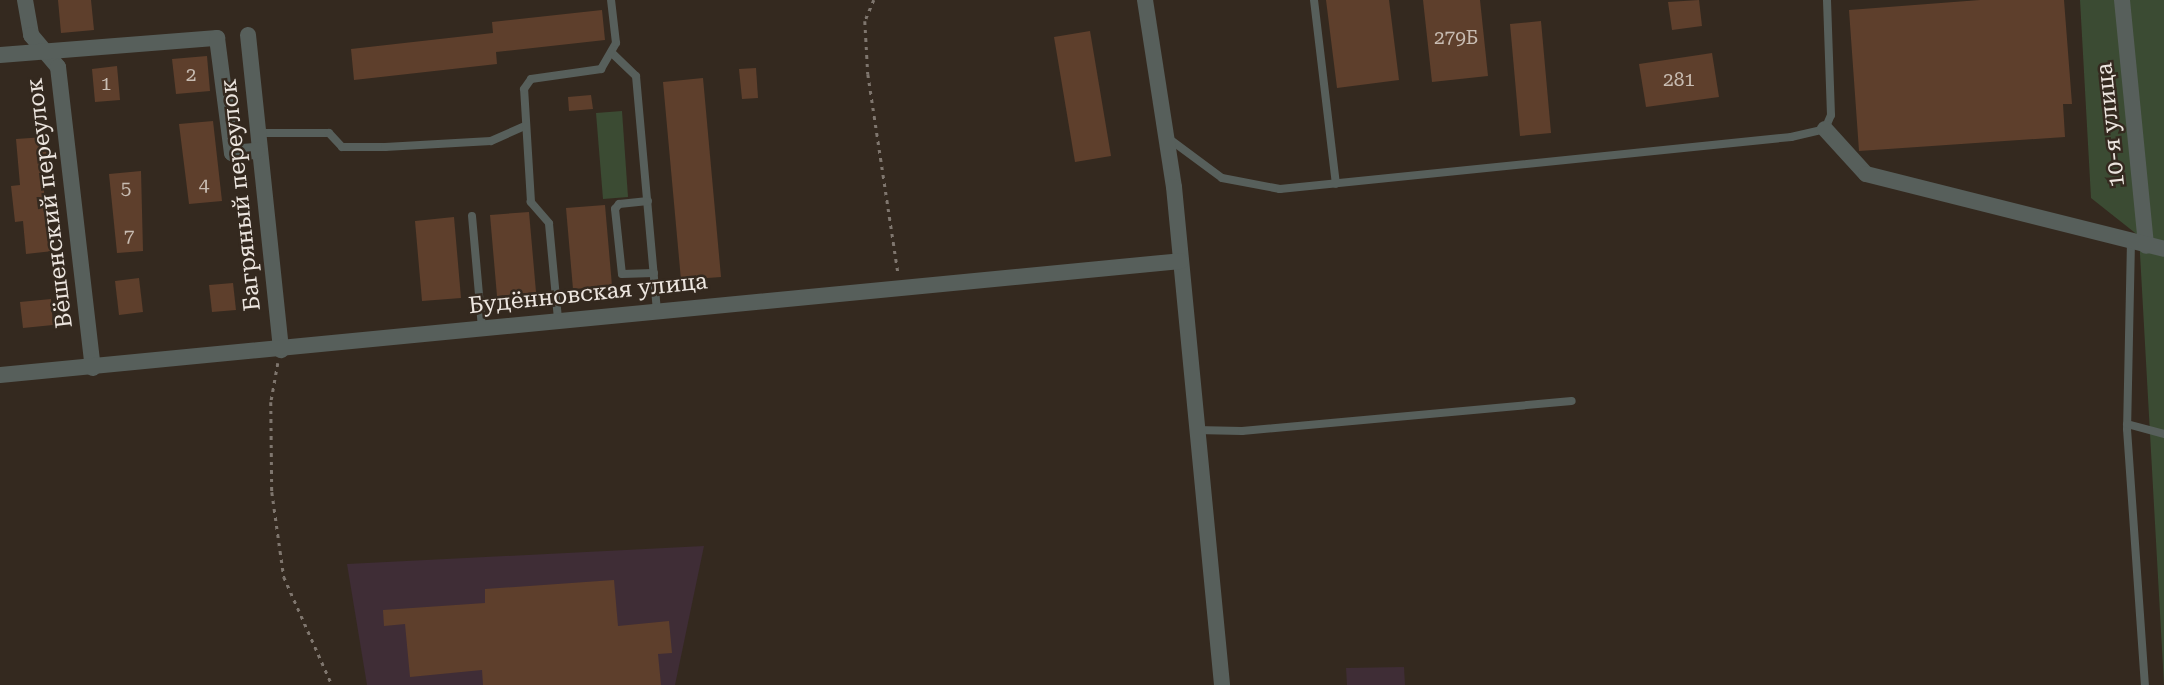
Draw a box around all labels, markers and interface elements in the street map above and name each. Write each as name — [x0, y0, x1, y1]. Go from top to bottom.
house number: 279Б — [1434, 27, 1478, 49]
street label: 10-я улица — [2091, 61, 2131, 189]
house number: 2 — [186, 64, 196, 86]
house number: 281 — [1663, 69, 1695, 91]
house number: 1 — [101, 73, 111, 95]
street label: Вёшенский переулок — [21, 76, 79, 330]
street label: Багряный переулок — [215, 78, 267, 312]
house number: 4 — [199, 174, 209, 196]
house number: 5 — [121, 177, 131, 199]
house number: 7 — [124, 226, 134, 248]
street label: Будённовская улица — [467, 268, 709, 320]

